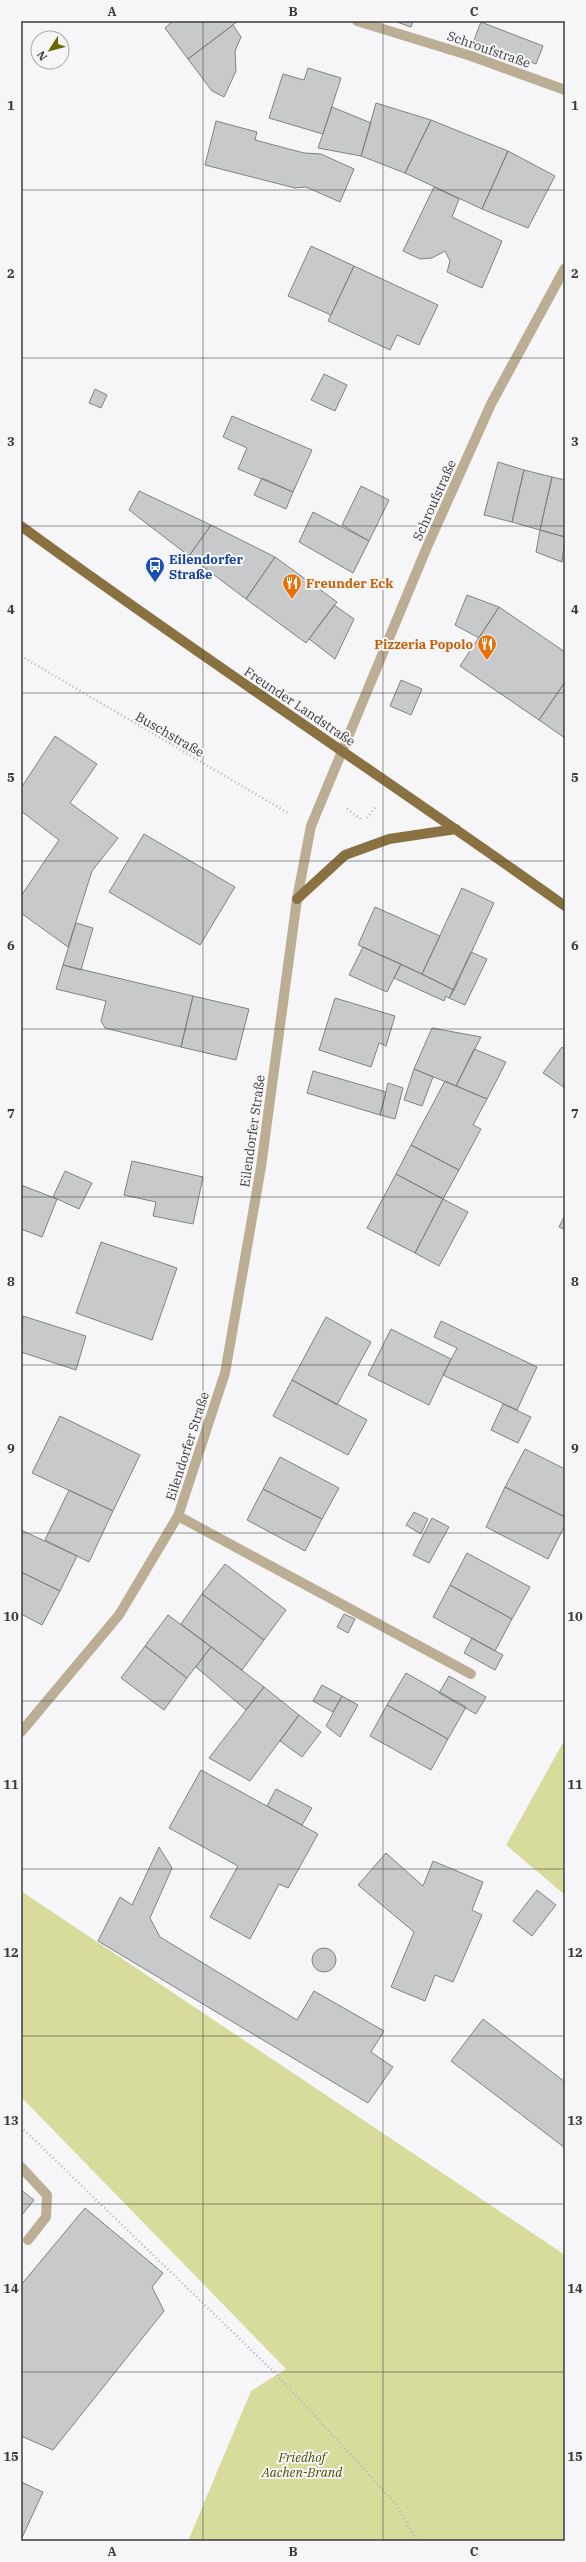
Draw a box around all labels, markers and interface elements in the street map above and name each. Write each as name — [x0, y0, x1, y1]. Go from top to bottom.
text: A — [107, 3, 117, 20]
text: B — [288, 3, 298, 20]
text: C — [470, 3, 479, 20]
street label: Schroufstraße — [445, 27, 533, 72]
north arrow — [30, 30, 70, 70]
text: N — [34, 48, 50, 64]
text: 1 — [7, 97, 15, 114]
text: 1 — [571, 97, 579, 114]
text: 2 — [7, 265, 15, 282]
text: 2 — [571, 265, 579, 282]
text: 3 — [7, 433, 15, 450]
text: 3 — [571, 433, 579, 450]
street label: Schroufstraße — [409, 457, 460, 543]
place label: Eilendorfer Straße — [169, 551, 243, 583]
bus stop icon: Eilendorfer Straße — [144, 555, 166, 583]
restaurant icon: Freunder Eck — [281, 572, 303, 600]
place label: Freunder Eck — [306, 575, 394, 592]
text: 4 — [7, 601, 15, 618]
text: 4 — [571, 601, 579, 618]
restaurant icon: Pizzeria Popolo — [476, 633, 498, 661]
place label: Pizzeria Popolo — [374, 636, 473, 653]
street label: Freunder Landstraße — [241, 663, 359, 750]
street label: Buschstraße — [132, 708, 207, 761]
text: 5 — [7, 769, 15, 786]
text: 5 — [571, 769, 579, 786]
text: 6 — [7, 937, 15, 954]
text: 6 — [571, 937, 579, 954]
street label: Eilendorfer Straße — [236, 1074, 269, 1188]
text: 7 — [7, 1105, 15, 1122]
text: 7 — [571, 1105, 579, 1122]
text: 8 — [7, 1273, 15, 1290]
text: 8 — [571, 1273, 579, 1290]
street label: Eilendorfer Straße — [162, 1390, 213, 1503]
text: 9 — [7, 1440, 15, 1457]
text: 9 — [571, 1440, 579, 1457]
text: 10 — [3, 1608, 19, 1625]
text: 10 — [567, 1608, 583, 1625]
text: 11 — [3, 1776, 19, 1793]
text: 11 — [567, 1776, 583, 1793]
text: 12 — [3, 1944, 19, 1961]
text: 12 — [567, 1944, 583, 1961]
text: 13 — [3, 2112, 19, 2129]
text: 13 — [567, 2112, 583, 2129]
text: 14 — [3, 2280, 19, 2297]
text: 14 — [567, 2280, 583, 2297]
text: 15 — [3, 2448, 19, 2465]
text: 15 — [567, 2448, 583, 2465]
park label: Friedhof Aachen-Brand — [261, 2449, 343, 2481]
text: A — [107, 2543, 117, 2560]
text: B — [288, 2543, 298, 2560]
text: C — [470, 2543, 479, 2560]

